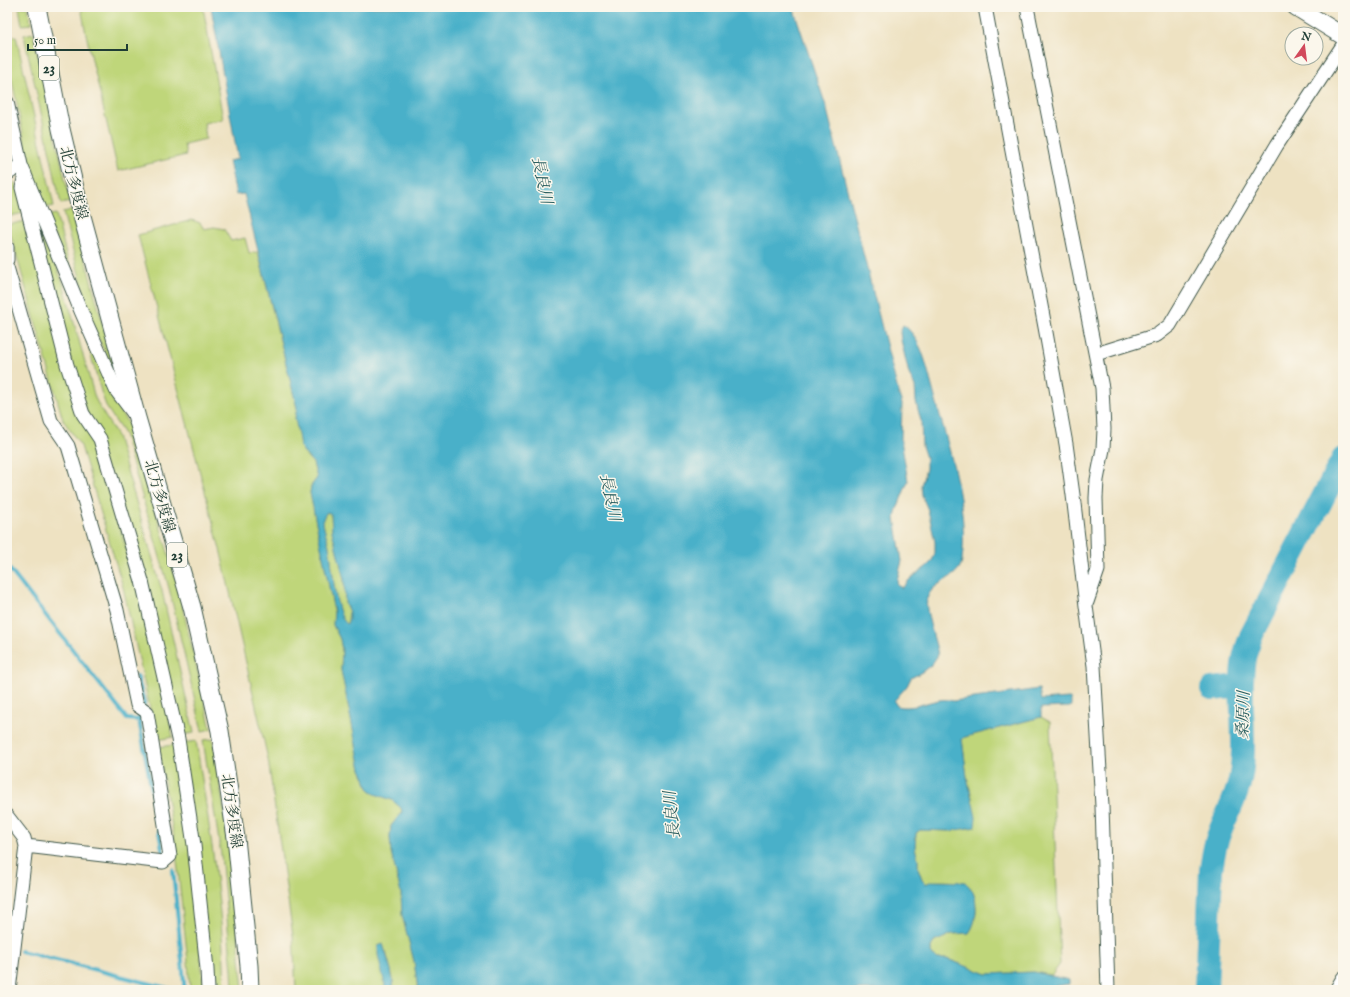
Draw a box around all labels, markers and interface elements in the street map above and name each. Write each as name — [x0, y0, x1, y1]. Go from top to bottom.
scale bar — [28, 26, 127, 52]
north arrow — [1284, 26, 1324, 66]
text: N — [1299, 29, 1313, 45]
text: 50 m — [34, 33, 56, 48]
road number: 23 — [39, 56, 59, 80]
street label: 北方多度線 — [55, 144, 92, 222]
water label: 長良川 — [526, 155, 556, 208]
street label: 北方多度線 — [140, 457, 179, 535]
water label: 長良川 — [594, 472, 624, 525]
road number: 23 — [167, 543, 187, 567]
water label: 桑原川 — [1233, 689, 1255, 739]
street label: 北方多度線 — [217, 773, 246, 850]
water label: 長良川 — [660, 788, 685, 840]

